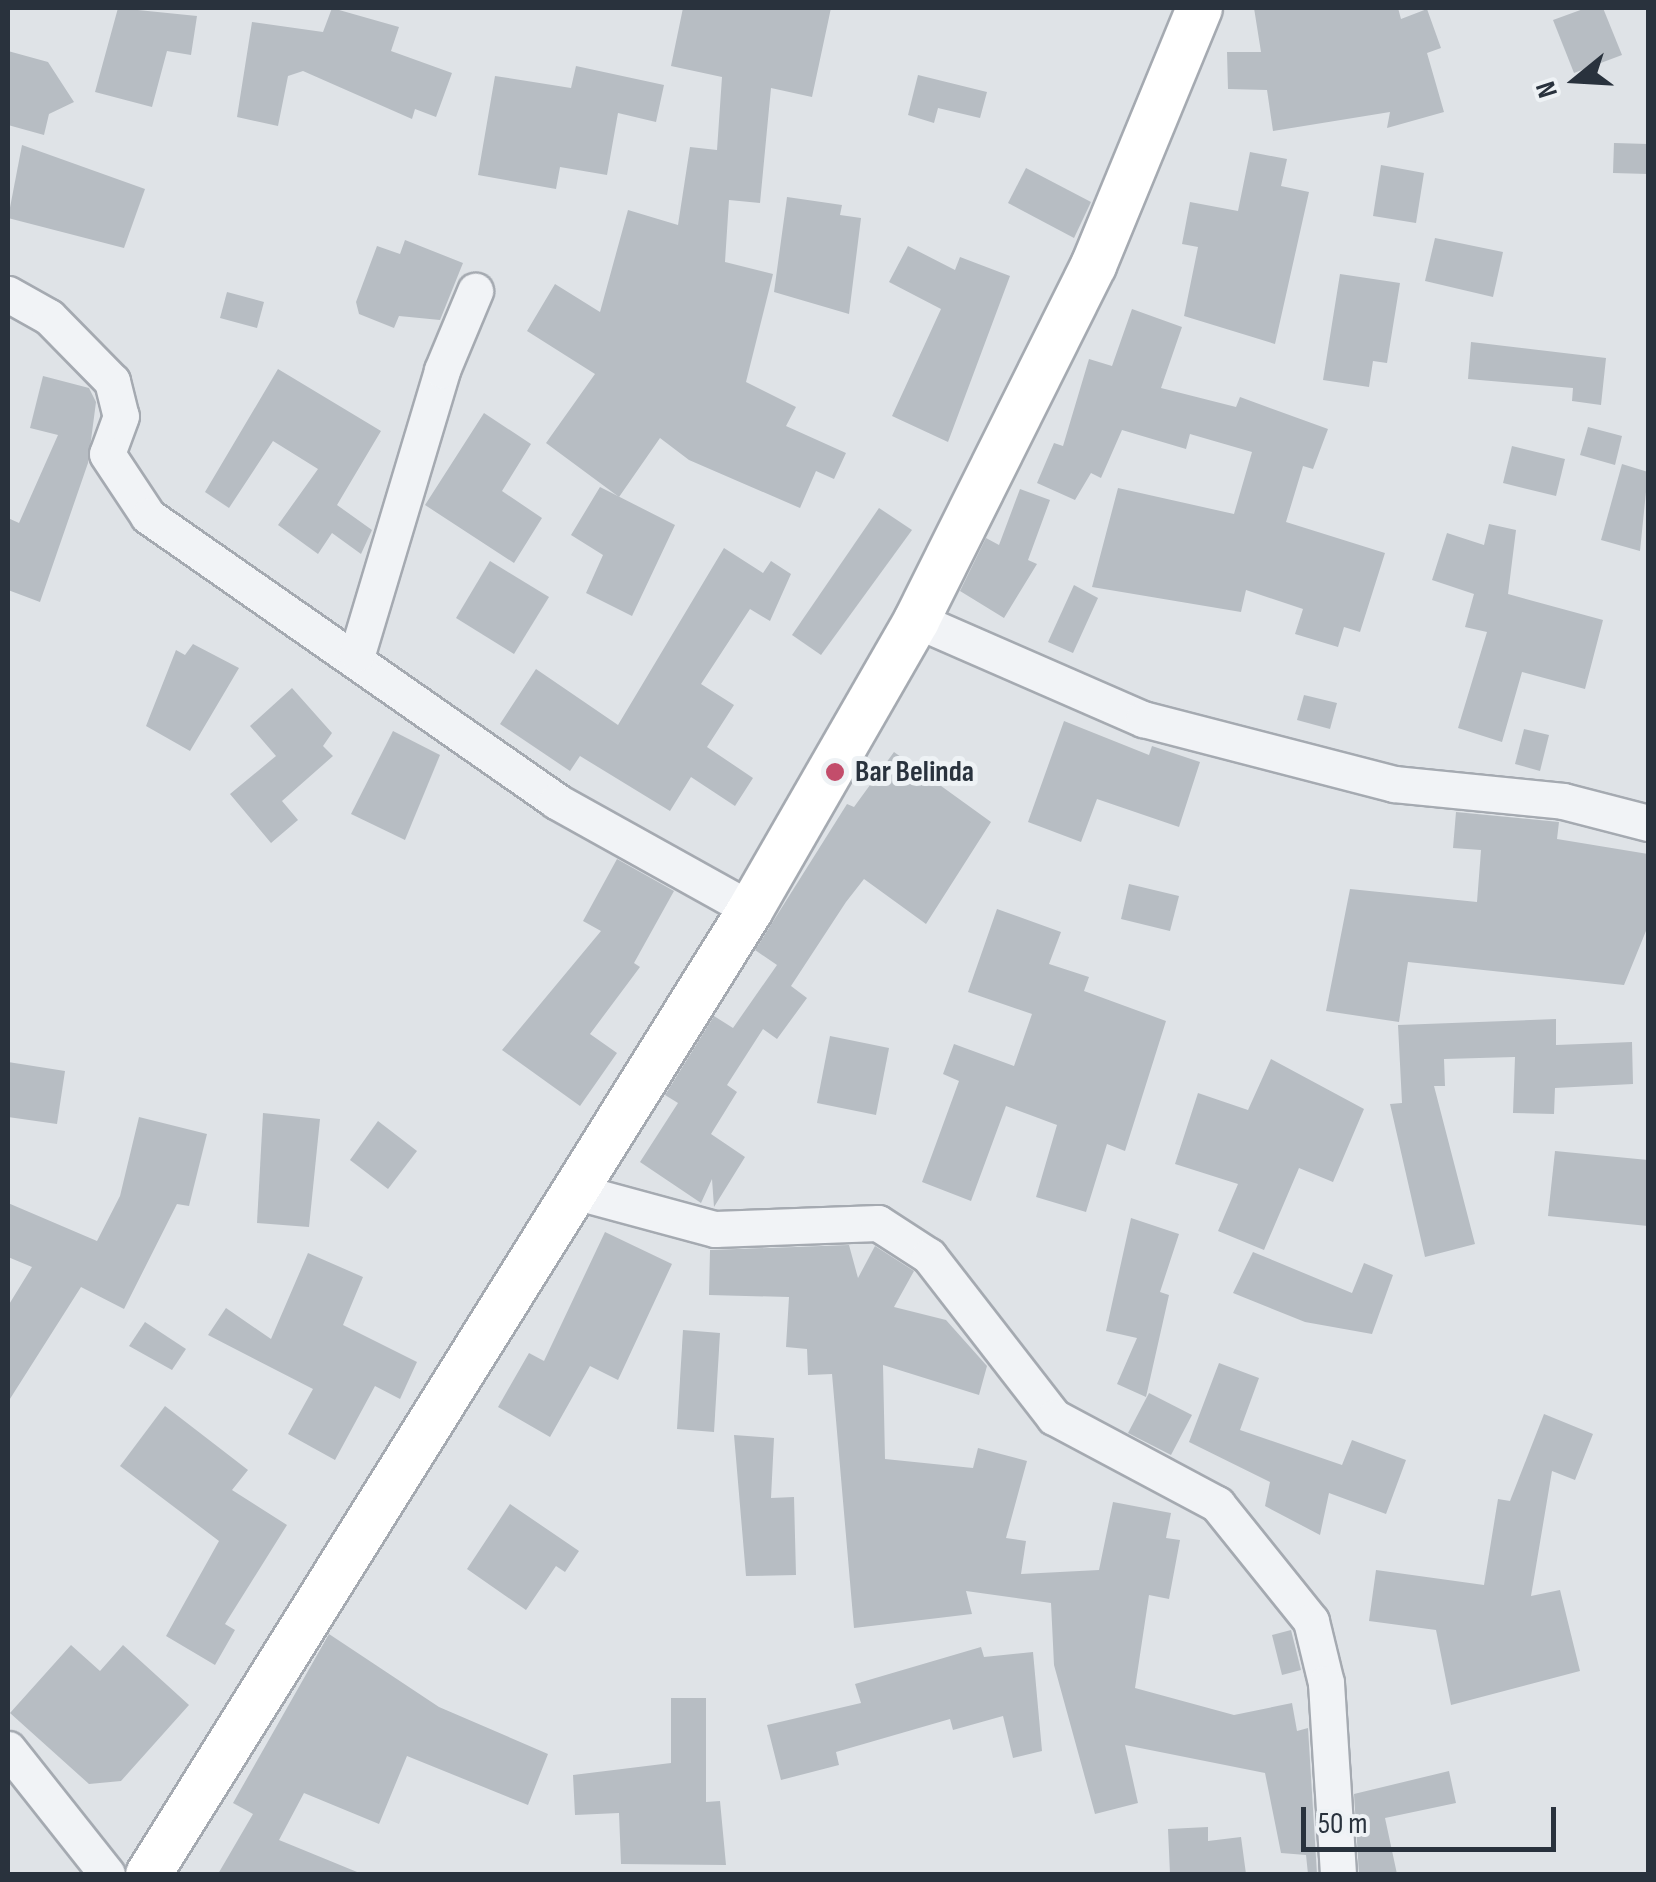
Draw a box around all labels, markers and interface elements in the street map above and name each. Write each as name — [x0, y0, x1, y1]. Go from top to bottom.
north arrow — [1526, 30, 1626, 130]
text: N — [1529, 77, 1565, 102]
place label: Bar Belinda — [855, 754, 974, 790]
marker: Bar Belinda — [824, 761, 846, 783]
scale bar — [1306, 1787, 1561, 1849]
text: 50 m — [1318, 1806, 1367, 1842]

